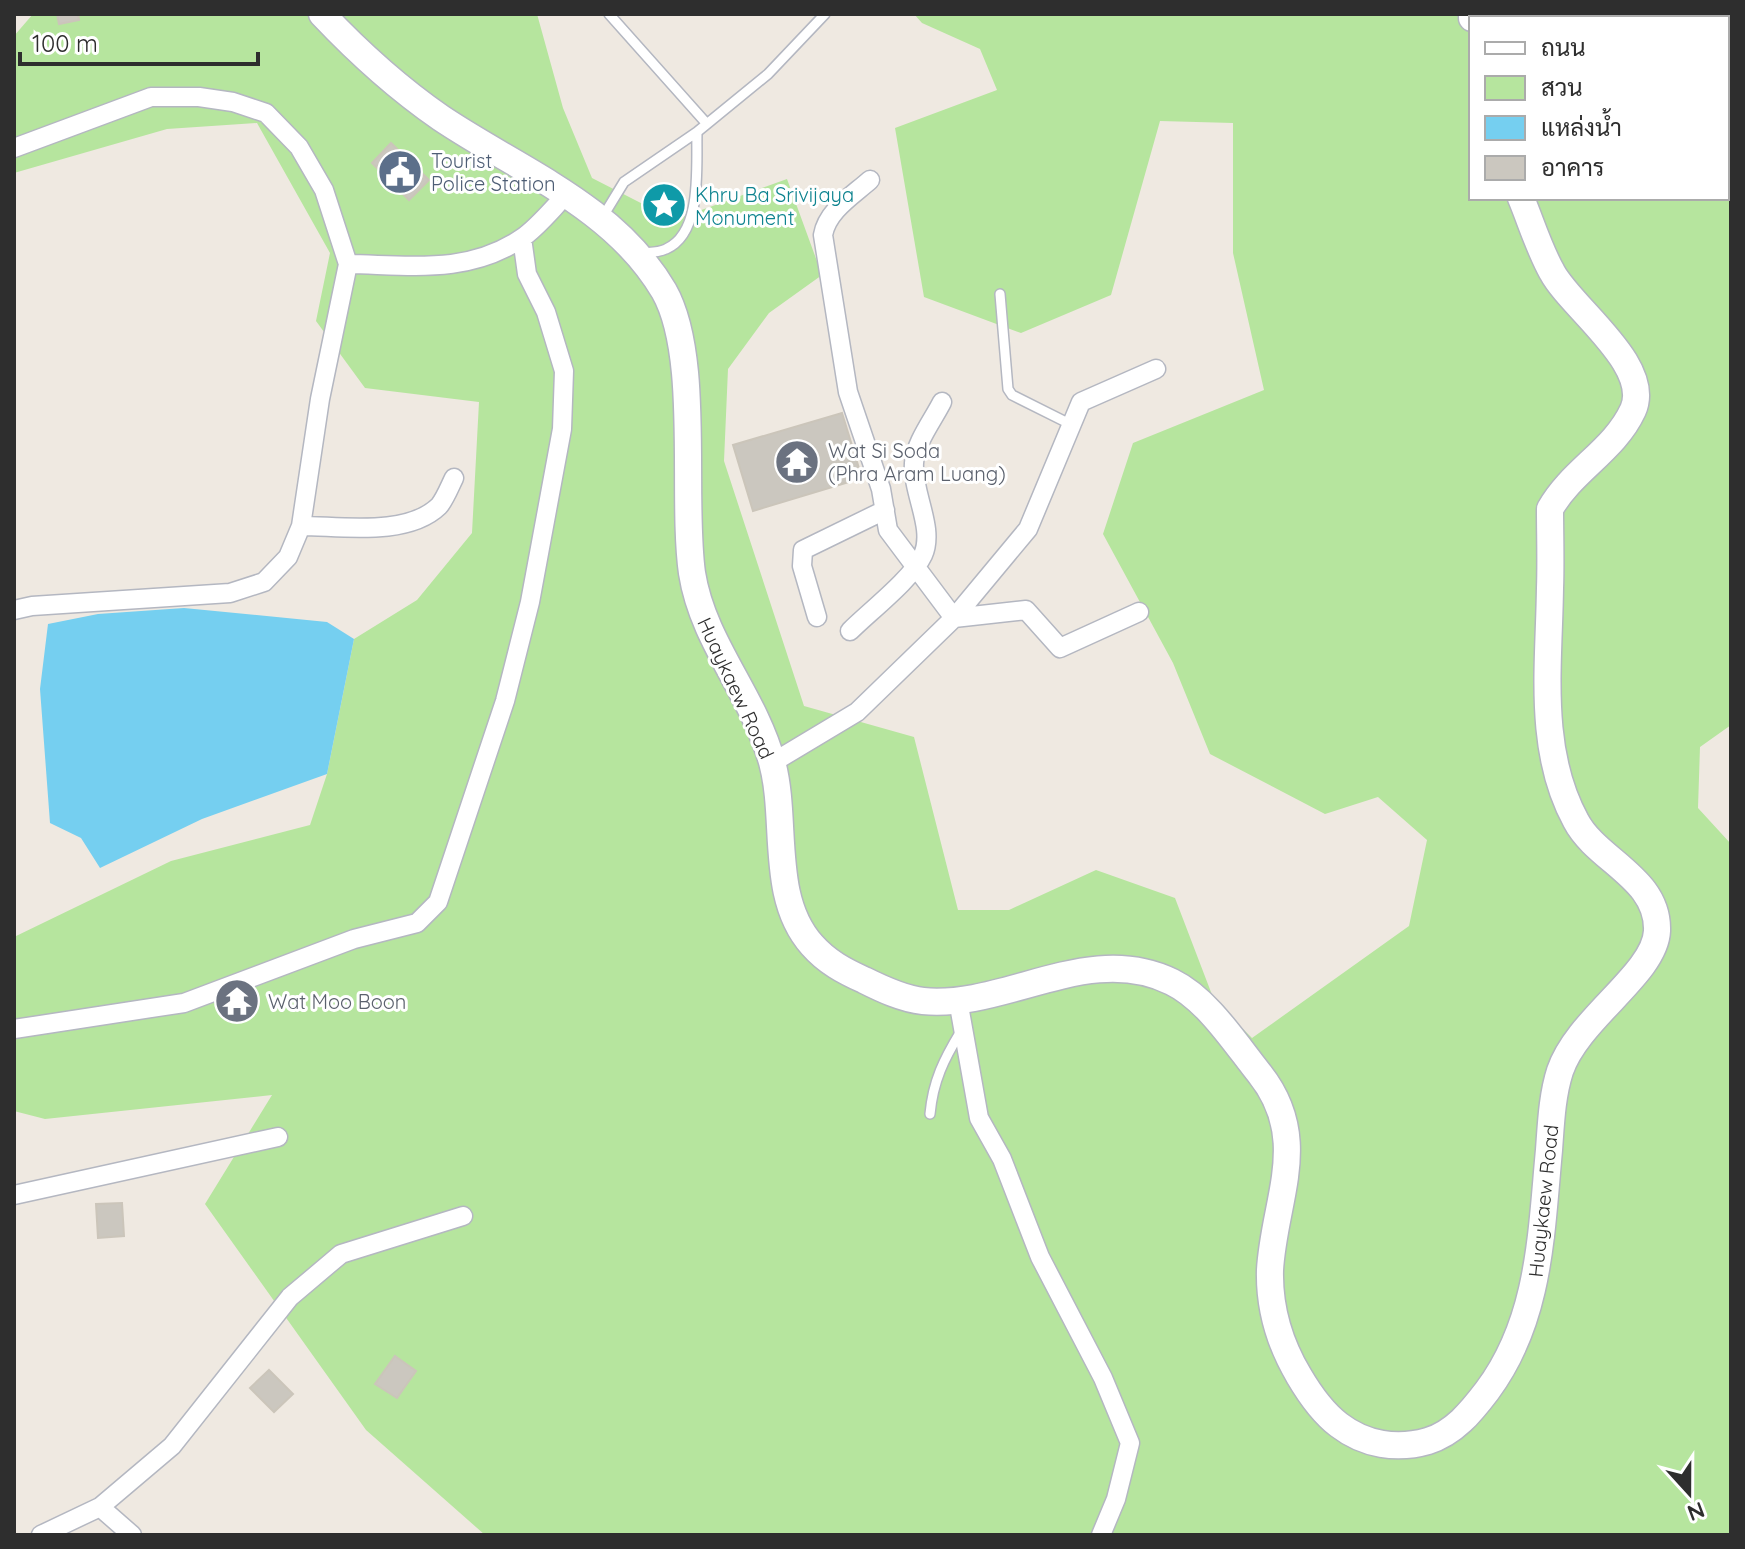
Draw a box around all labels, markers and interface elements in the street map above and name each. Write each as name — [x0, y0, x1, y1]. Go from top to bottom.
scale bar — [20, 16, 258, 66]
legend — [1469, 16, 1729, 200]
text: 100 m — [32, 28, 98, 58]
text: ถนน — [1541, 32, 1586, 62]
text: สวน — [1541, 72, 1583, 102]
text: แหล่งน้ำ — [1541, 108, 1622, 142]
public building icon: Tourist Police Station — [376, 148, 424, 196]
place label: Tourist Police Station — [431, 148, 556, 196]
text: อาคาร — [1541, 152, 1604, 182]
place icon: Khru Ba Srivijaya Monument — [640, 181, 688, 229]
place label: Khru Ba Srivijaya Monument — [695, 182, 854, 230]
temple icon: Wat Si Soda (Phra Aram Luang) — [773, 438, 821, 486]
place label: Wat Si Soda (Phra Aram Luang) — [828, 438, 1006, 486]
street label: Huaykaew Road — [692, 613, 780, 763]
temple icon: Wat Moo Boon — [213, 977, 261, 1025]
place label: Wat Moo Boon — [268, 989, 406, 1014]
street label: Huaykaew Road — [1523, 1123, 1563, 1279]
north arrow — [1649, 1453, 1729, 1533]
text: N — [1684, 1496, 1709, 1528]

